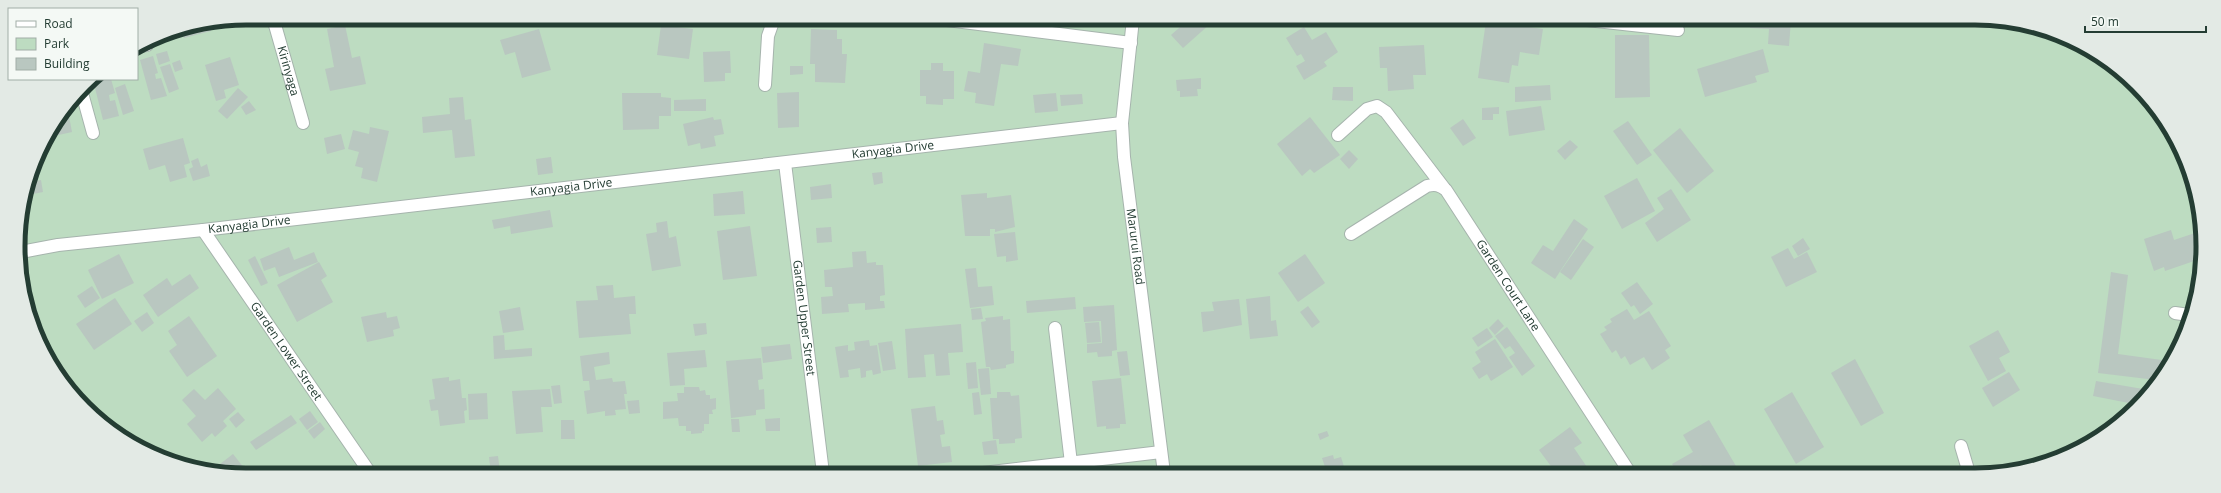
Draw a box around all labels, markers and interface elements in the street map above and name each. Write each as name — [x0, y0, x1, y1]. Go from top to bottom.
legend — [8, 8, 138, 80]
scale bar — [2085, 8, 2206, 34]
text: 50 m — [2091, 13, 2119, 30]
text: Road — [44, 15, 73, 32]
text: Park — [44, 35, 70, 52]
street label: Kirinyaga — [273, 44, 304, 98]
text: Building — [44, 55, 90, 72]
street label: Kanyagia Drive — [851, 136, 935, 162]
street label: Kanyagia Drive — [529, 173, 613, 200]
street label: Marurui Road — [1123, 207, 1149, 286]
street label: Kanyagia Drive — [207, 211, 292, 237]
street label: Garden Court Lane — [1472, 236, 1545, 335]
street label: Garden Upper Street — [789, 259, 820, 377]
street label: Garden Lower Street — [247, 298, 327, 403]

